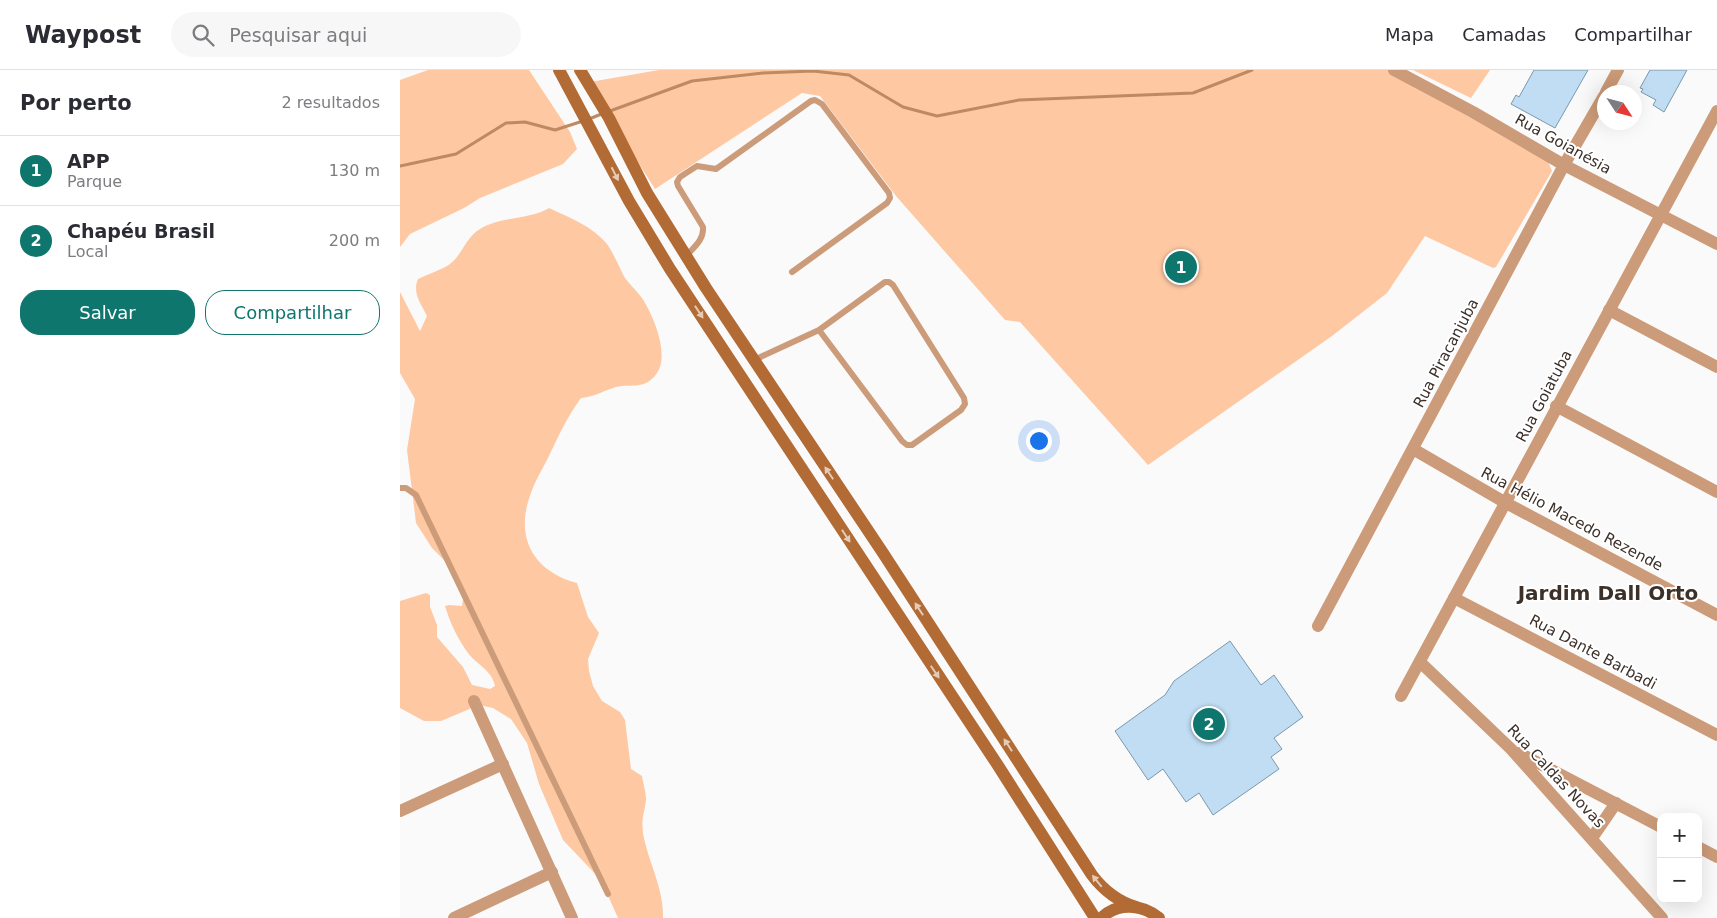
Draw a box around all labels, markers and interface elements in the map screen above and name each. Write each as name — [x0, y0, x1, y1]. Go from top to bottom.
search box — [171, 12, 521, 57]
text: Waypost — [25, 21, 141, 49]
icon: search — [189, 21, 217, 49]
text: Pesquisar aqui — [229, 24, 367, 46]
text: Mapa — [1385, 24, 1434, 45]
text: Camadas — [1462, 24, 1546, 45]
text: Compartilhar — [1574, 24, 1692, 45]
north arrow — [1597, 85, 1642, 130]
text: Por perto — [20, 91, 132, 115]
text: 2 resultados — [281, 93, 380, 112]
street label: Rua Goianésia — [1512, 110, 1614, 178]
text: APP — [67, 150, 110, 172]
text: 1 — [30, 161, 42, 180]
text: 130 m — [329, 161, 380, 180]
one-way arrow — [611, 166, 619, 181]
text: Parque — [67, 172, 122, 191]
text: Chapéu Brasil — [67, 220, 215, 242]
text: 2 — [30, 231, 42, 250]
text: 200 m — [329, 231, 380, 250]
text: Local — [67, 242, 108, 261]
pin: 1 — [1165, 248, 1197, 286]
button: Salvar — [20, 290, 195, 335]
button: Compartilhar — [205, 290, 380, 335]
street label: Rua Piracanjuba — [1410, 295, 1482, 411]
one-way arrow — [694, 306, 704, 319]
street label: Rua Goiatuba — [1512, 347, 1576, 445]
your location — [1026, 428, 1052, 454]
street label: Rua Hélio Macedo Rezende — [1478, 463, 1666, 575]
one-way arrow — [824, 466, 834, 480]
one-way arrow — [841, 529, 851, 543]
district label: Jardim Dall Orto — [1516, 581, 1698, 605]
one-way arrow — [914, 602, 924, 615]
street label: Rua Dante Barbadi — [1526, 611, 1660, 693]
one-way arrow — [931, 665, 940, 678]
pin: 2 — [1193, 705, 1225, 743]
street label: Rua Caldas Novas — [1504, 721, 1609, 831]
one-way arrow — [1003, 738, 1012, 751]
map controls — [1657, 813, 1702, 903]
button: + — [1657, 813, 1702, 858]
button: − — [1657, 858, 1702, 903]
one-way arrow — [1091, 874, 1102, 887]

